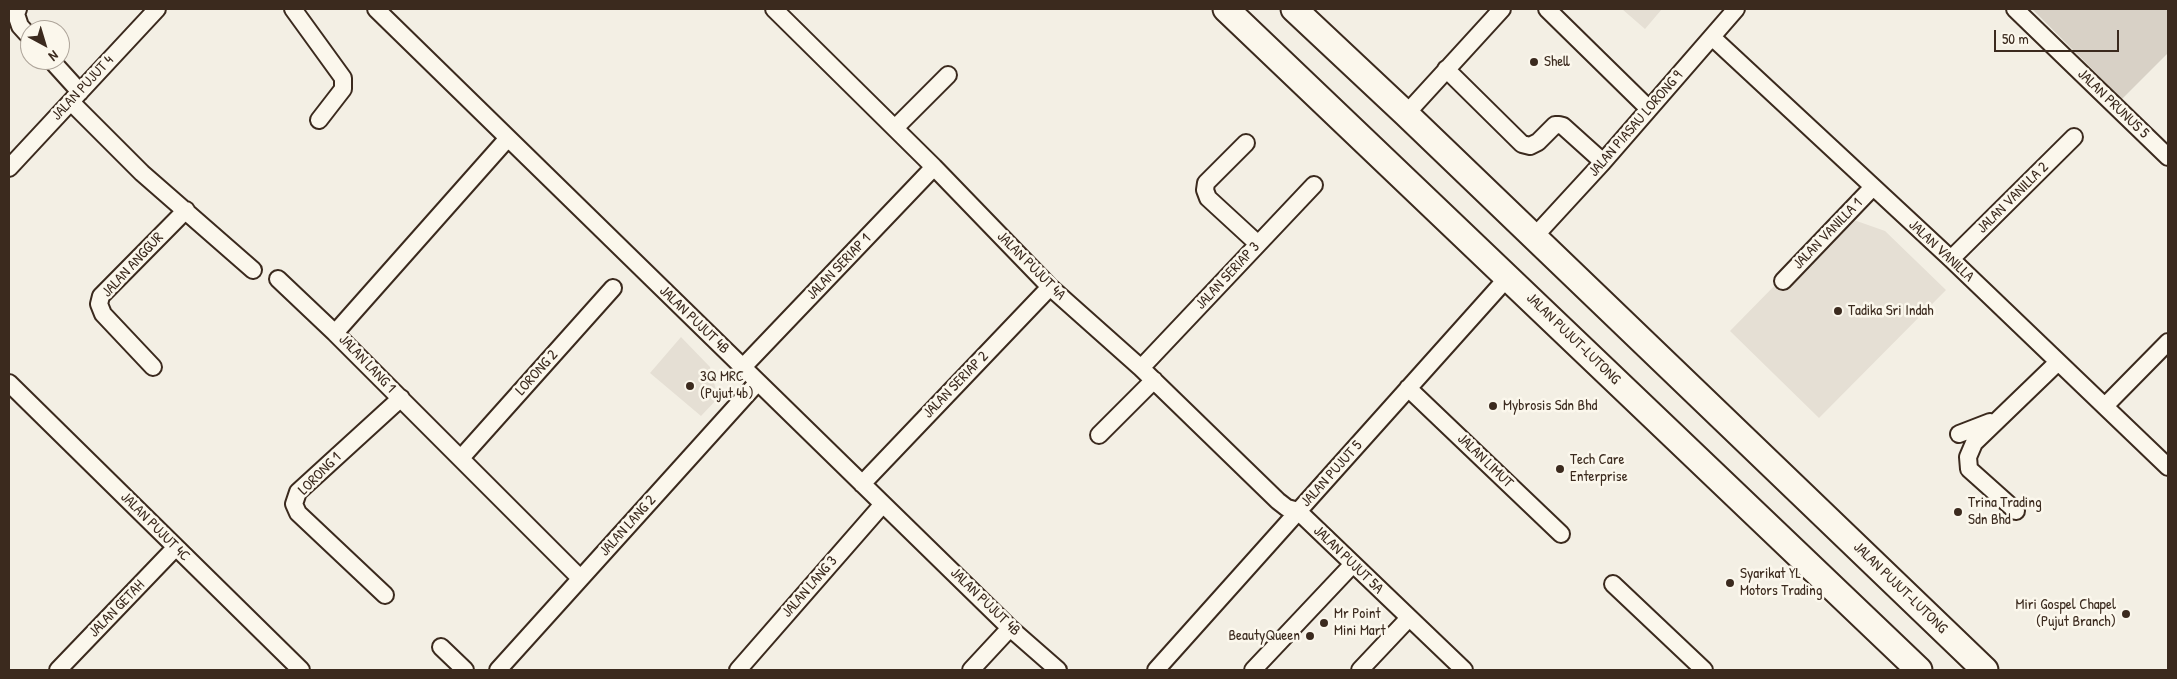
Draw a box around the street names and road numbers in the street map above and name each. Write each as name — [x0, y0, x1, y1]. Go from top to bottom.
street label: JALAN PUJUT 4 — [48, 52, 118, 124]
street label: JALAN PRUNUS 5 — [2074, 65, 2152, 143]
street label: JALAN PIASAU LORONG 9 — [1585, 67, 1687, 181]
street label: JALAN VANILLA 2 — [1974, 159, 2052, 237]
street label: JALAN VANILLA 1 — [1790, 195, 1866, 273]
street label: JALAN VANILLA — [1905, 216, 1977, 286]
street label: JALAN PUJUT 4A — [993, 228, 1069, 304]
street label: JALAN ANGGUR — [98, 229, 168, 301]
street label: JALAN SERIAP 1 — [803, 230, 875, 304]
street label: JALAN SERIAP 3 — [1192, 239, 1264, 313]
street label: JALAN PUJUT 4B — [655, 282, 733, 358]
street label: JALAN PUJUT-LUTONG — [1522, 289, 1624, 389]
street label: JALAN LANG 1 — [335, 331, 399, 397]
street label: LORONG 2 — [512, 347, 562, 399]
street label: JALAN SERIAP 2 — [920, 348, 992, 422]
street label: JALAN LIMUT — [1453, 430, 1517, 492]
street label: JALAN PUJUT 5 — [1297, 437, 1367, 511]
street label: LORONG 1 — [295, 449, 345, 499]
street label: JALAN PUJUT 4C — [117, 489, 193, 565]
street label: JALAN LANG 2 — [596, 492, 660, 560]
street label: JALAN PUJUT 5A — [1309, 522, 1387, 598]
street label: JALAN PUJUT-LUTONG — [1849, 538, 1951, 638]
street label: JALAN LANG 3 — [778, 553, 842, 621]
street label: JALAN PUJUT 4B — [946, 564, 1024, 640]
street label: JALAN GETAH — [85, 577, 149, 641]

